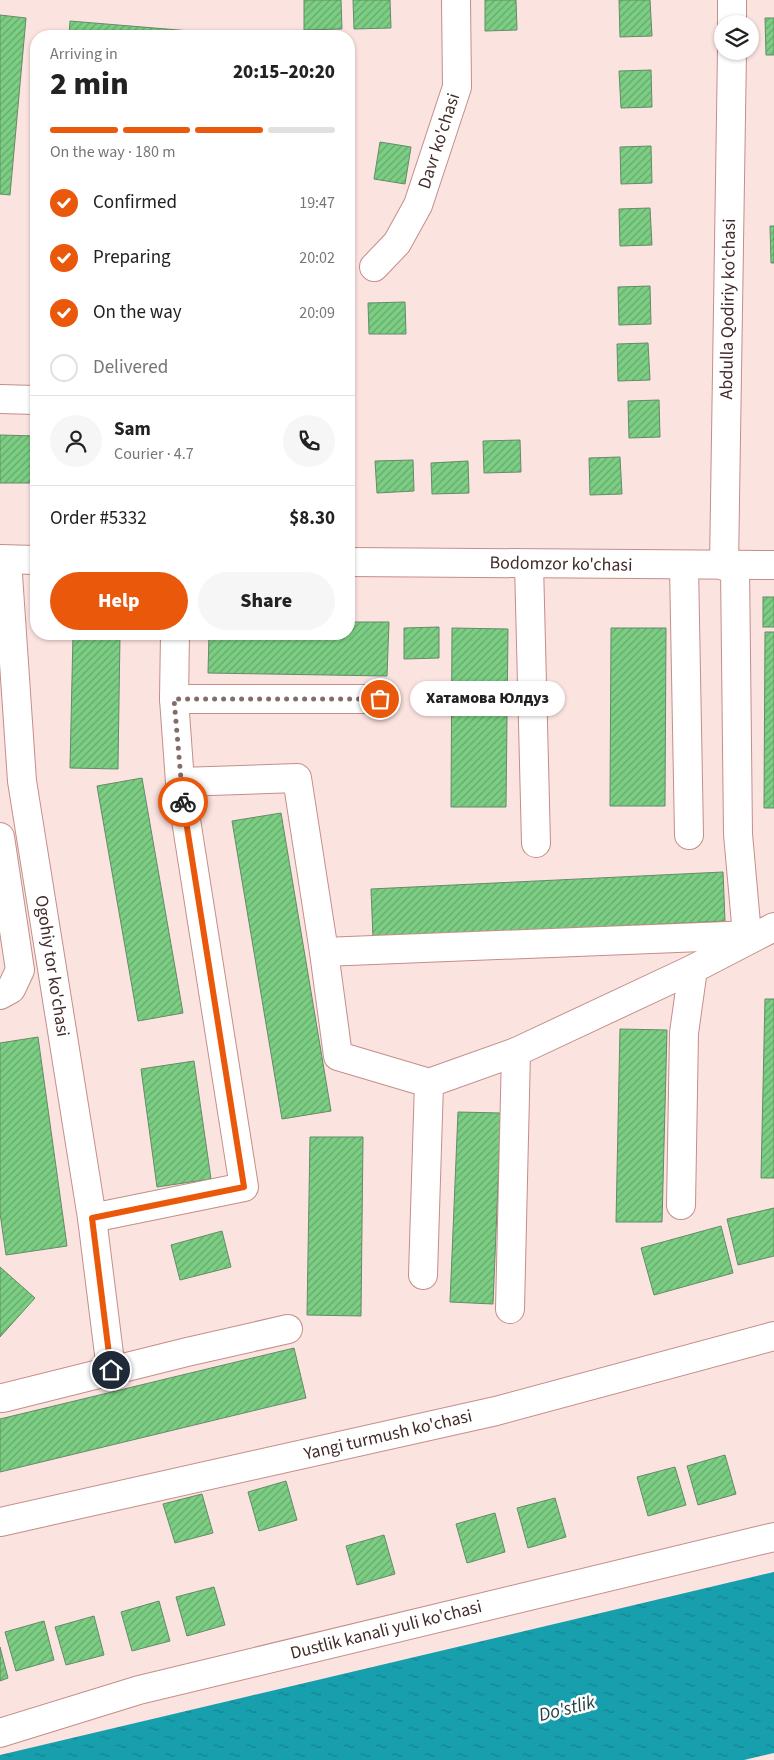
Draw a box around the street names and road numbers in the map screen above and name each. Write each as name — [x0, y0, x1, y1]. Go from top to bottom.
street label: Davr ko'chasi — [412, 90, 466, 192]
street label: Abdulla Qodiriy ko'chasi — [714, 218, 742, 400]
street label: Bodomzor ko'chasi — [489, 550, 633, 578]
street label: Ogohiy tor ko'chasi — [28, 893, 76, 1039]
street label: Yangi turmush ko'chasi — [300, 1403, 475, 1467]
street label: Dustlik kanali yuli ko'chasi — [288, 1594, 484, 1666]

